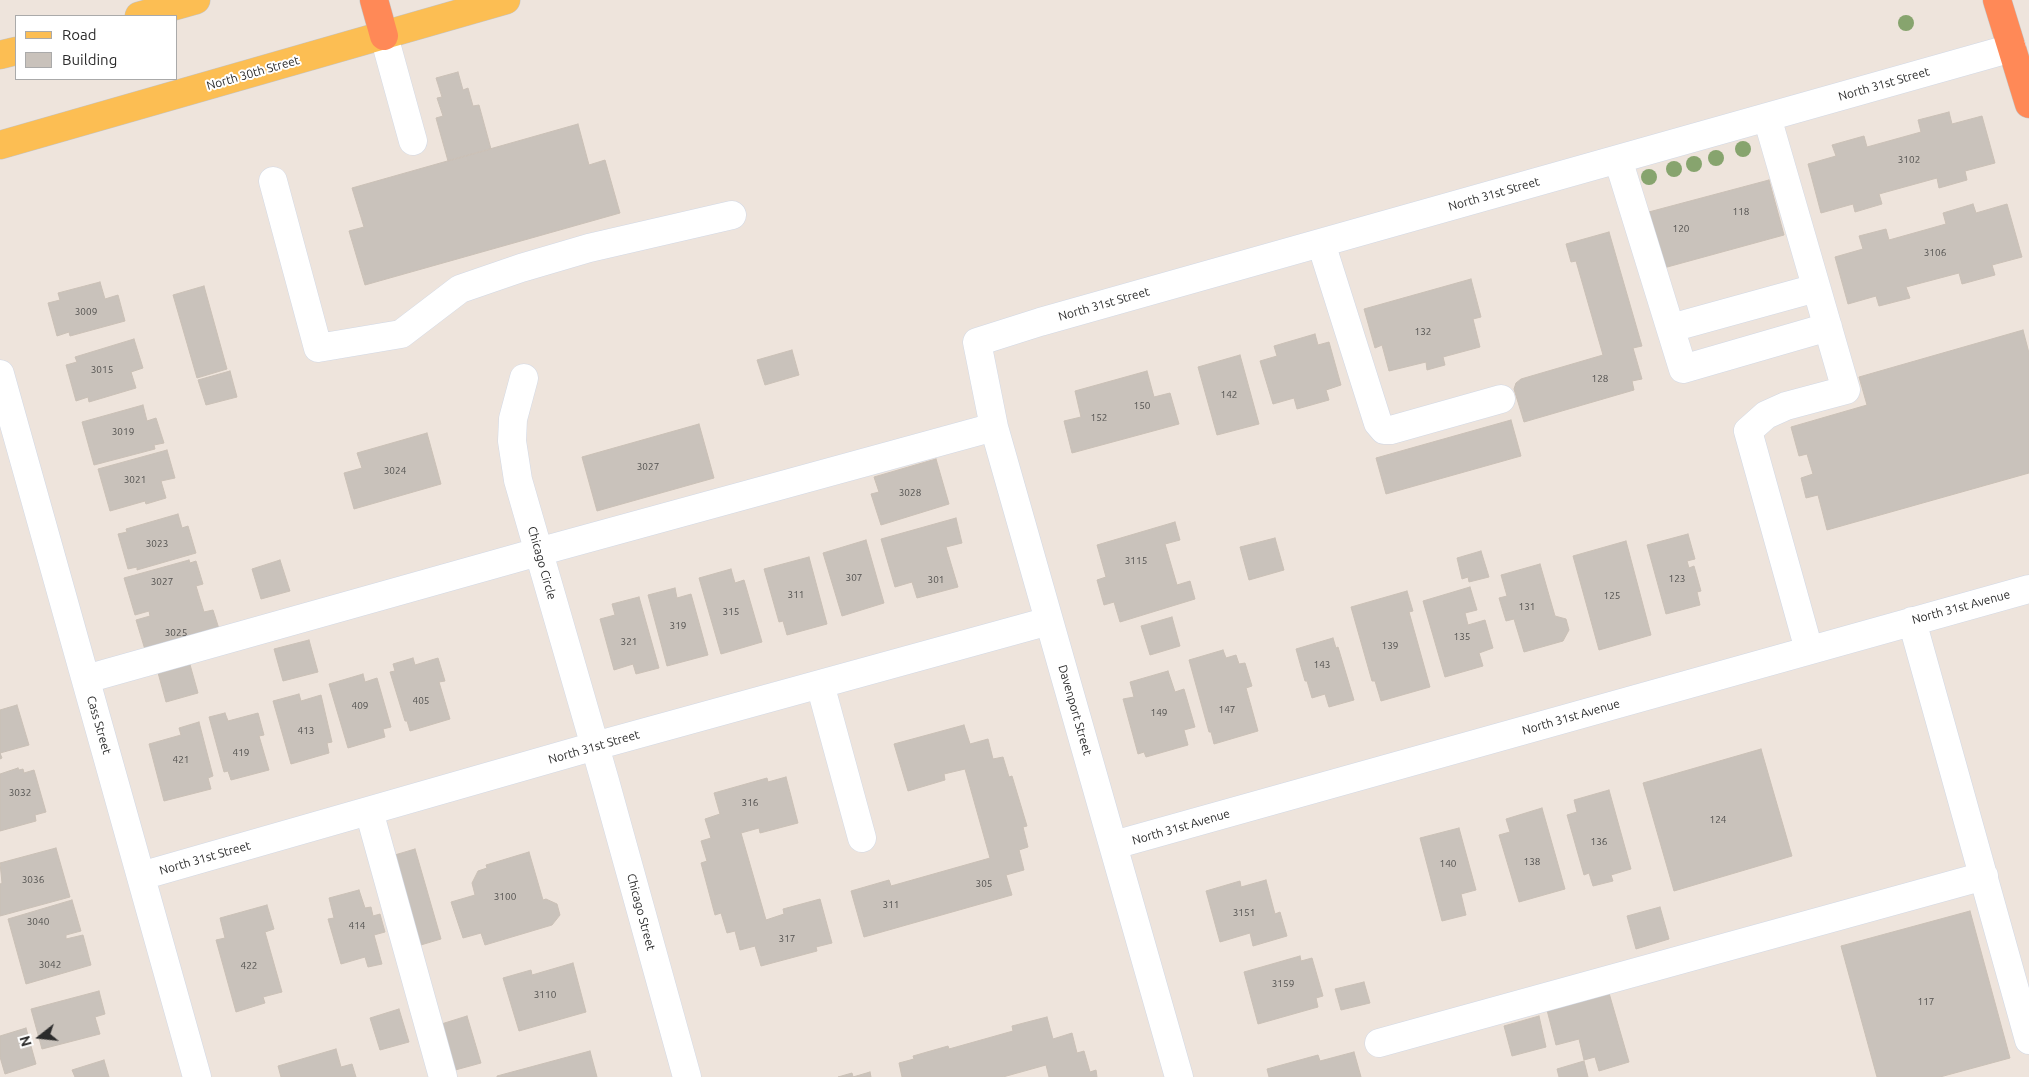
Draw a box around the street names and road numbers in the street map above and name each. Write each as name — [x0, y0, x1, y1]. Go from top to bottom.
street label: North 30th Street — [205, 53, 301, 93]
street label: North 31st Street — [1837, 64, 1931, 104]
street label: North 31st Street — [1447, 174, 1541, 214]
street label: North 31st Street — [1057, 284, 1151, 324]
street label: Chicago Circle — [525, 525, 559, 601]
street label: North 31st Avenue — [1910, 587, 2012, 627]
street label: Davenport Street — [1055, 663, 1095, 757]
street label: Cass Street — [84, 694, 114, 756]
street label: North 31st Avenue — [1520, 696, 1622, 738]
street label: North 31st Street — [547, 727, 641, 767]
street label: North 31st Avenue — [1130, 806, 1232, 848]
street label: North 31st Street — [158, 838, 252, 878]
street label: Chicago Street — [624, 872, 658, 952]

